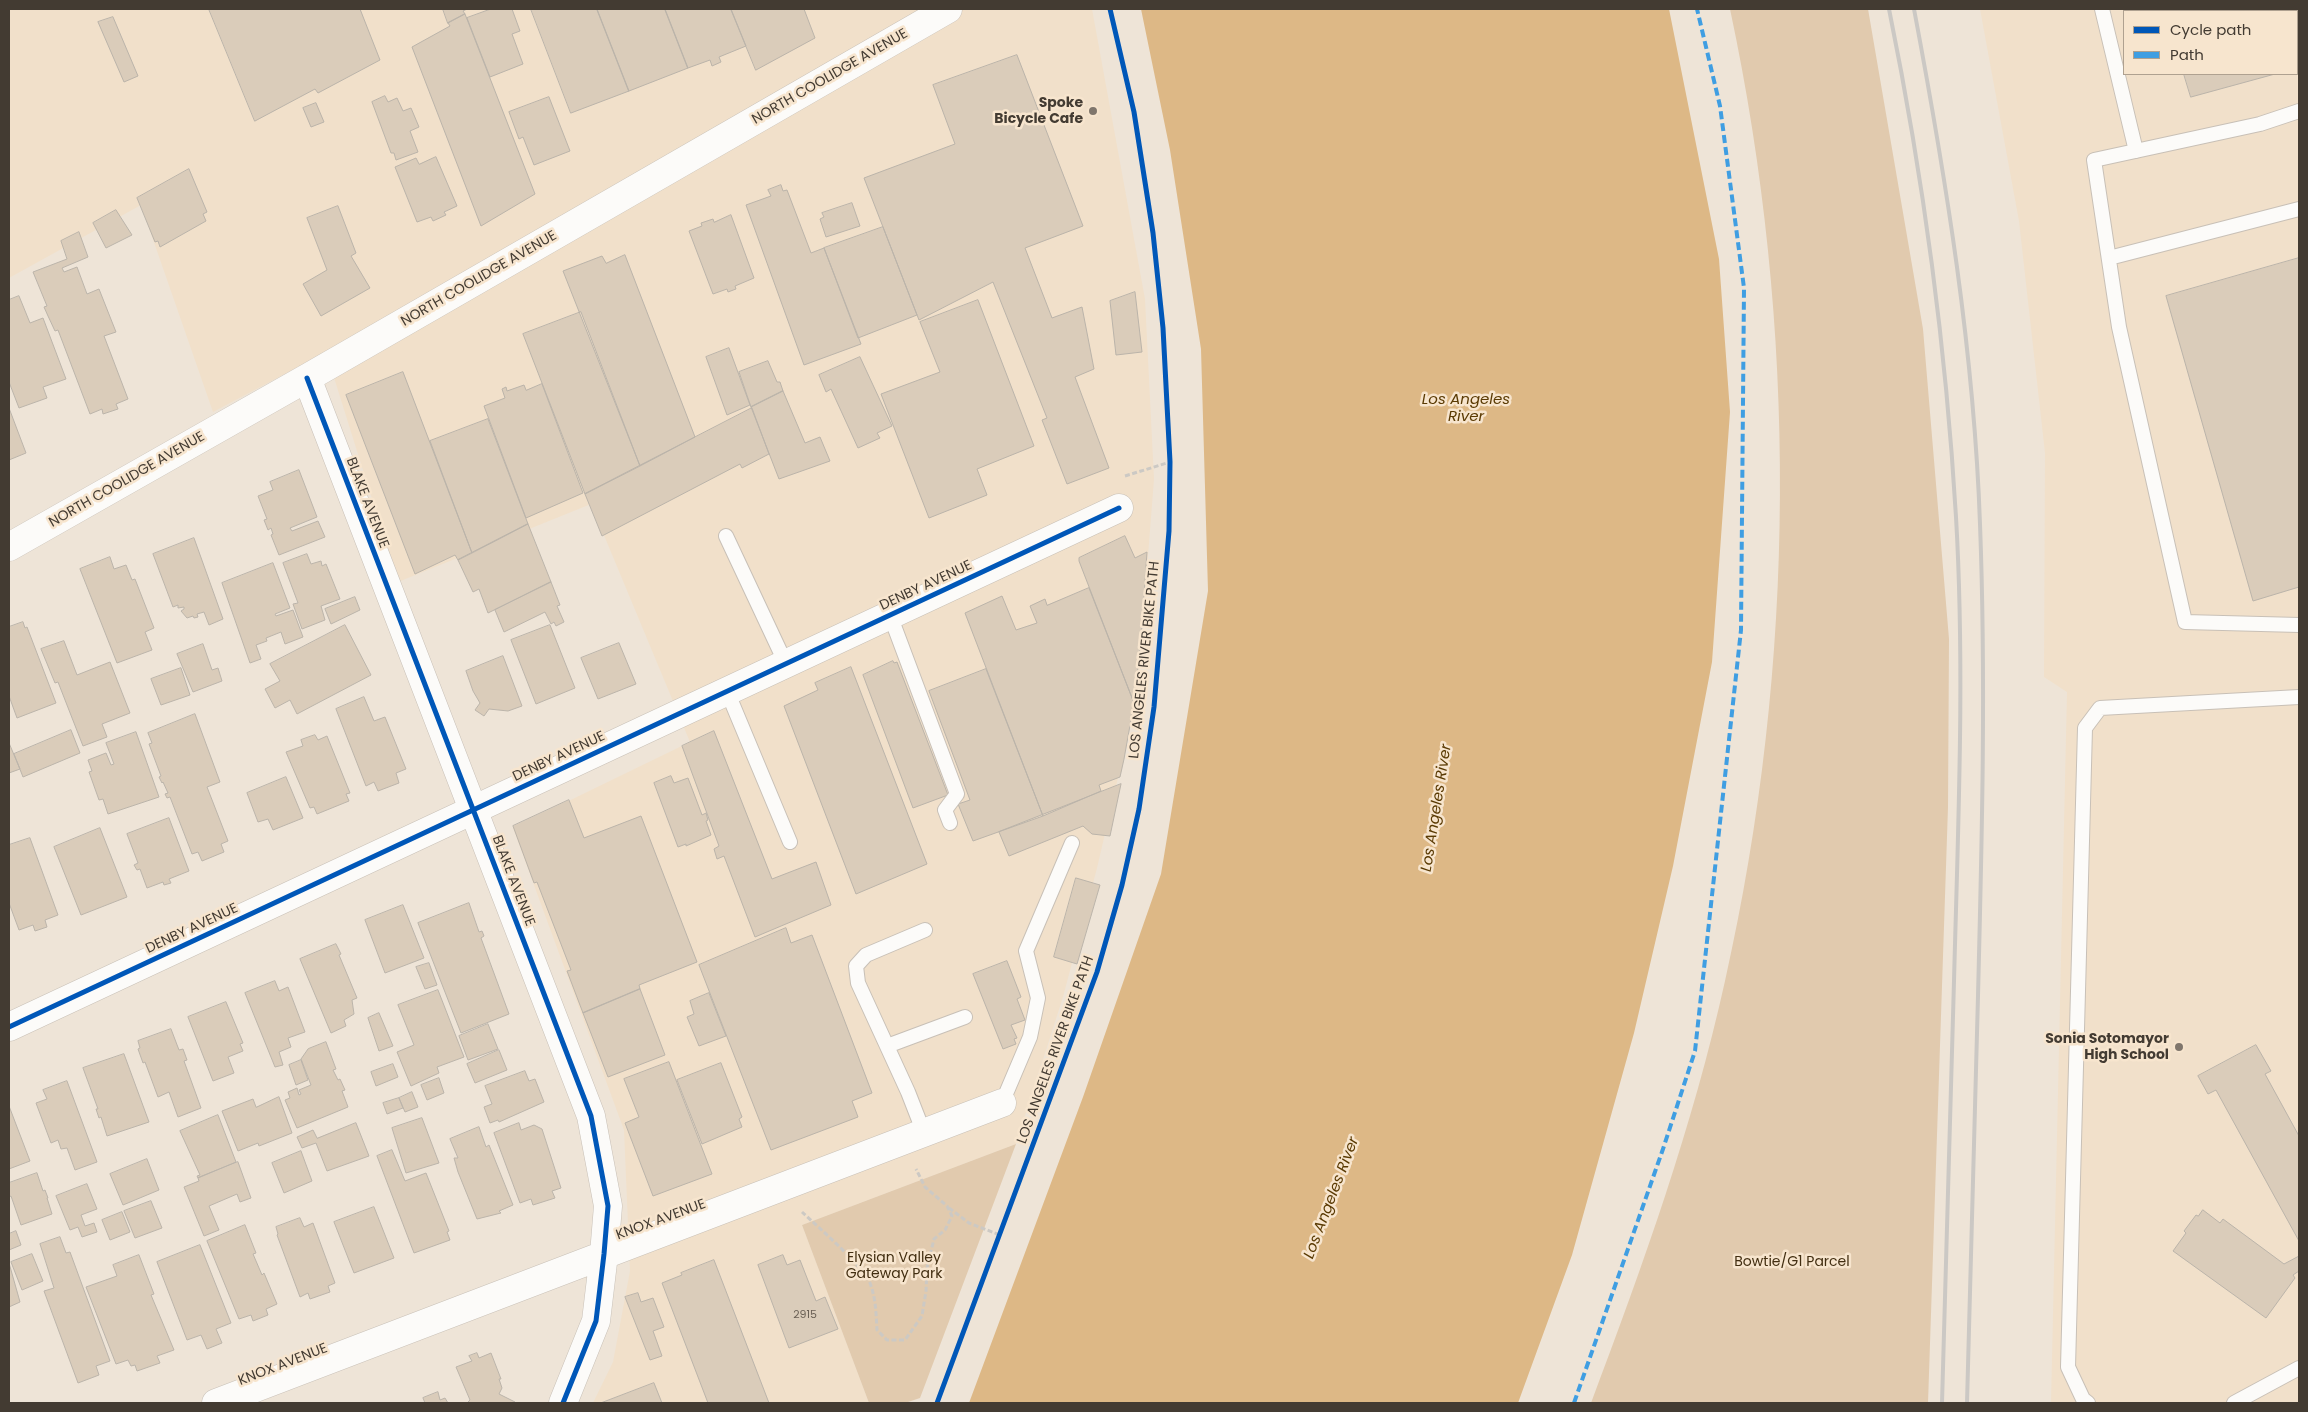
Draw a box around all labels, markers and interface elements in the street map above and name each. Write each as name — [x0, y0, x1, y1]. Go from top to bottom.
legend — [2123, 10, 2298, 75]
text: Cycle path — [2170, 19, 2251, 40]
street label: NORTH COOLIDGE AVENUE — [749, 25, 911, 129]
text: Path — [2170, 44, 2204, 65]
place label: Spoke Bicycle Cafe — [994, 95, 1083, 128]
marker: Spoke Bicycle Cafe — [1087, 105, 1099, 117]
street label: NORTH COOLIDGE AVENUE — [398, 227, 560, 331]
water label: Los Angeles River — [1422, 391, 1510, 426]
street label: NORTH COOLIDGE AVENUE — [46, 428, 208, 532]
street label: BLAKE AVENUE — [342, 455, 392, 551]
street label: DENBY AVENUE — [877, 557, 975, 615]
street label: LOS ANGELES RIVER BIKE PATH — [1126, 560, 1164, 760]
street label: DENBY AVENUE — [510, 728, 608, 786]
water label: Los Angeles River — [1418, 743, 1456, 873]
street label: BLAKE AVENUE — [488, 833, 538, 929]
street label: DENBY AVENUE — [143, 900, 241, 958]
street label: LOS ANGELES RIVER BIKE PATH — [1014, 954, 1098, 1146]
place label: Sonia Sotomayor High School — [2045, 1031, 2169, 1064]
marker: Sonia Sotomayor High School — [2173, 1041, 2185, 1053]
water label: Los Angeles River — [1300, 1135, 1364, 1261]
street label: KNOX AVENUE — [614, 1196, 708, 1244]
park label: Elysian Valley Gateway Park — [846, 1250, 942, 1282]
park label: Bowtie/G1 Parcel — [1734, 1254, 1850, 1270]
house number: 2915 — [793, 1308, 817, 1322]
street label: KNOX AVENUE — [236, 1340, 330, 1390]

